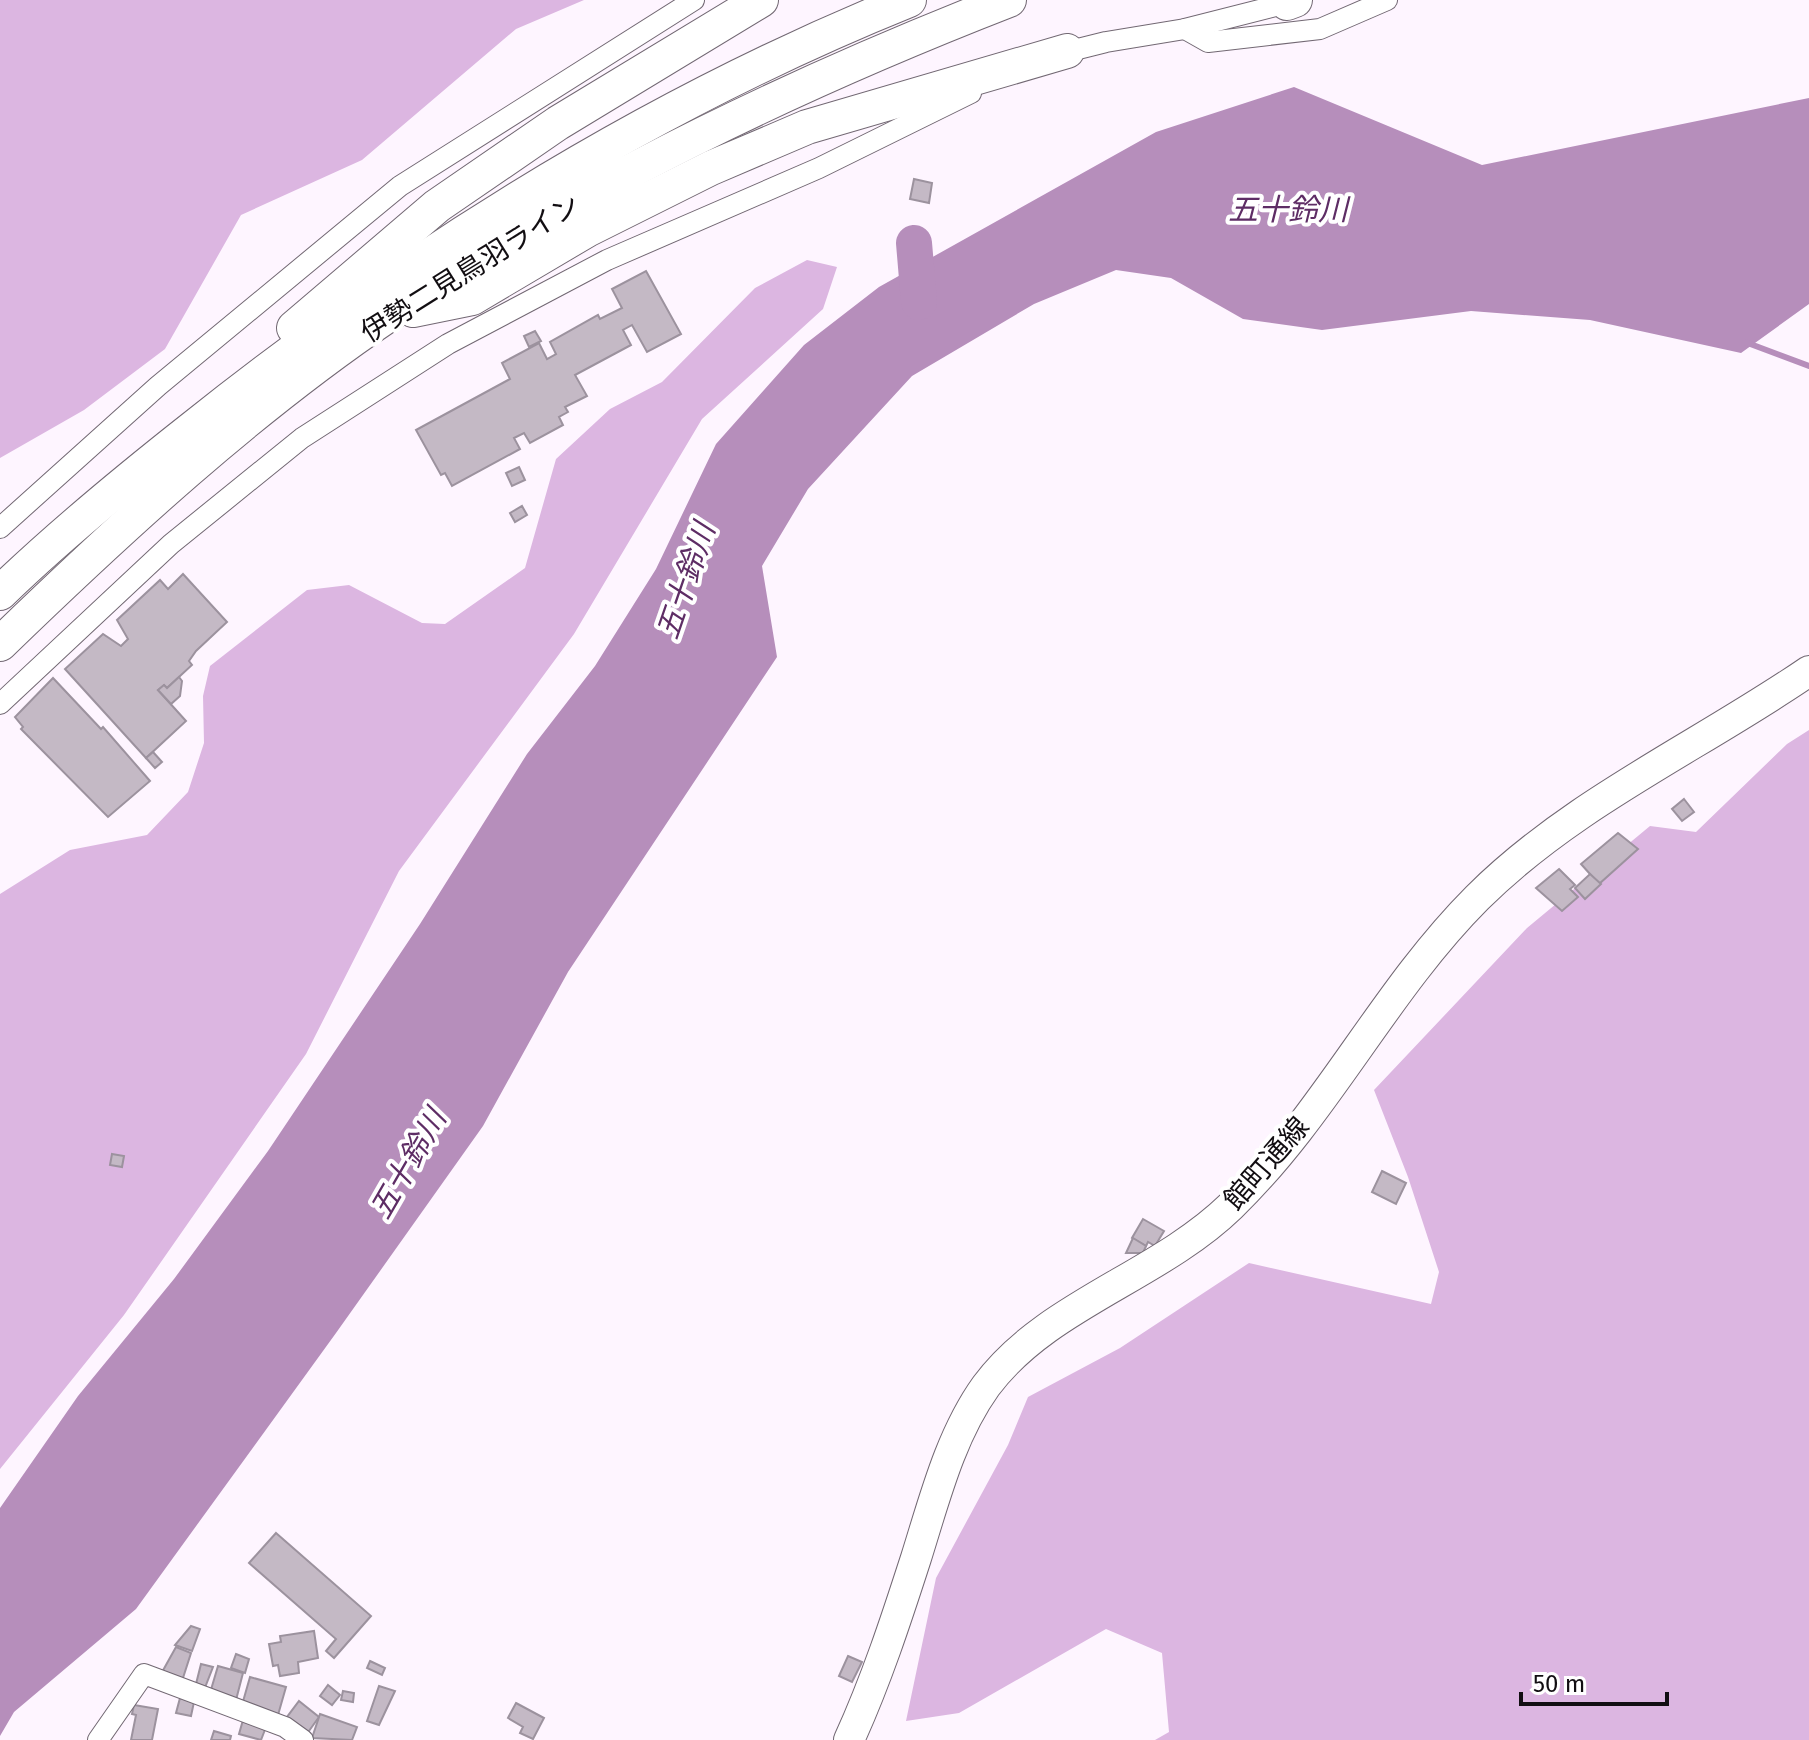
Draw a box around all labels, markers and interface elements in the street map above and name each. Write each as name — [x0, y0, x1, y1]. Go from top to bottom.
street label: 伊勢二見鳥羽ライン — [355, 188, 586, 349]
water label: 五十鈴川 — [1228, 192, 1351, 228]
water label: 五十鈴川 — [649, 516, 724, 644]
water label: 五十鈴川 — [362, 1100, 455, 1225]
street label: 館町通線 — [1217, 1110, 1316, 1216]
scale bar — [1521, 1656, 1667, 1706]
text: 50 m — [1533, 1670, 1585, 1698]

